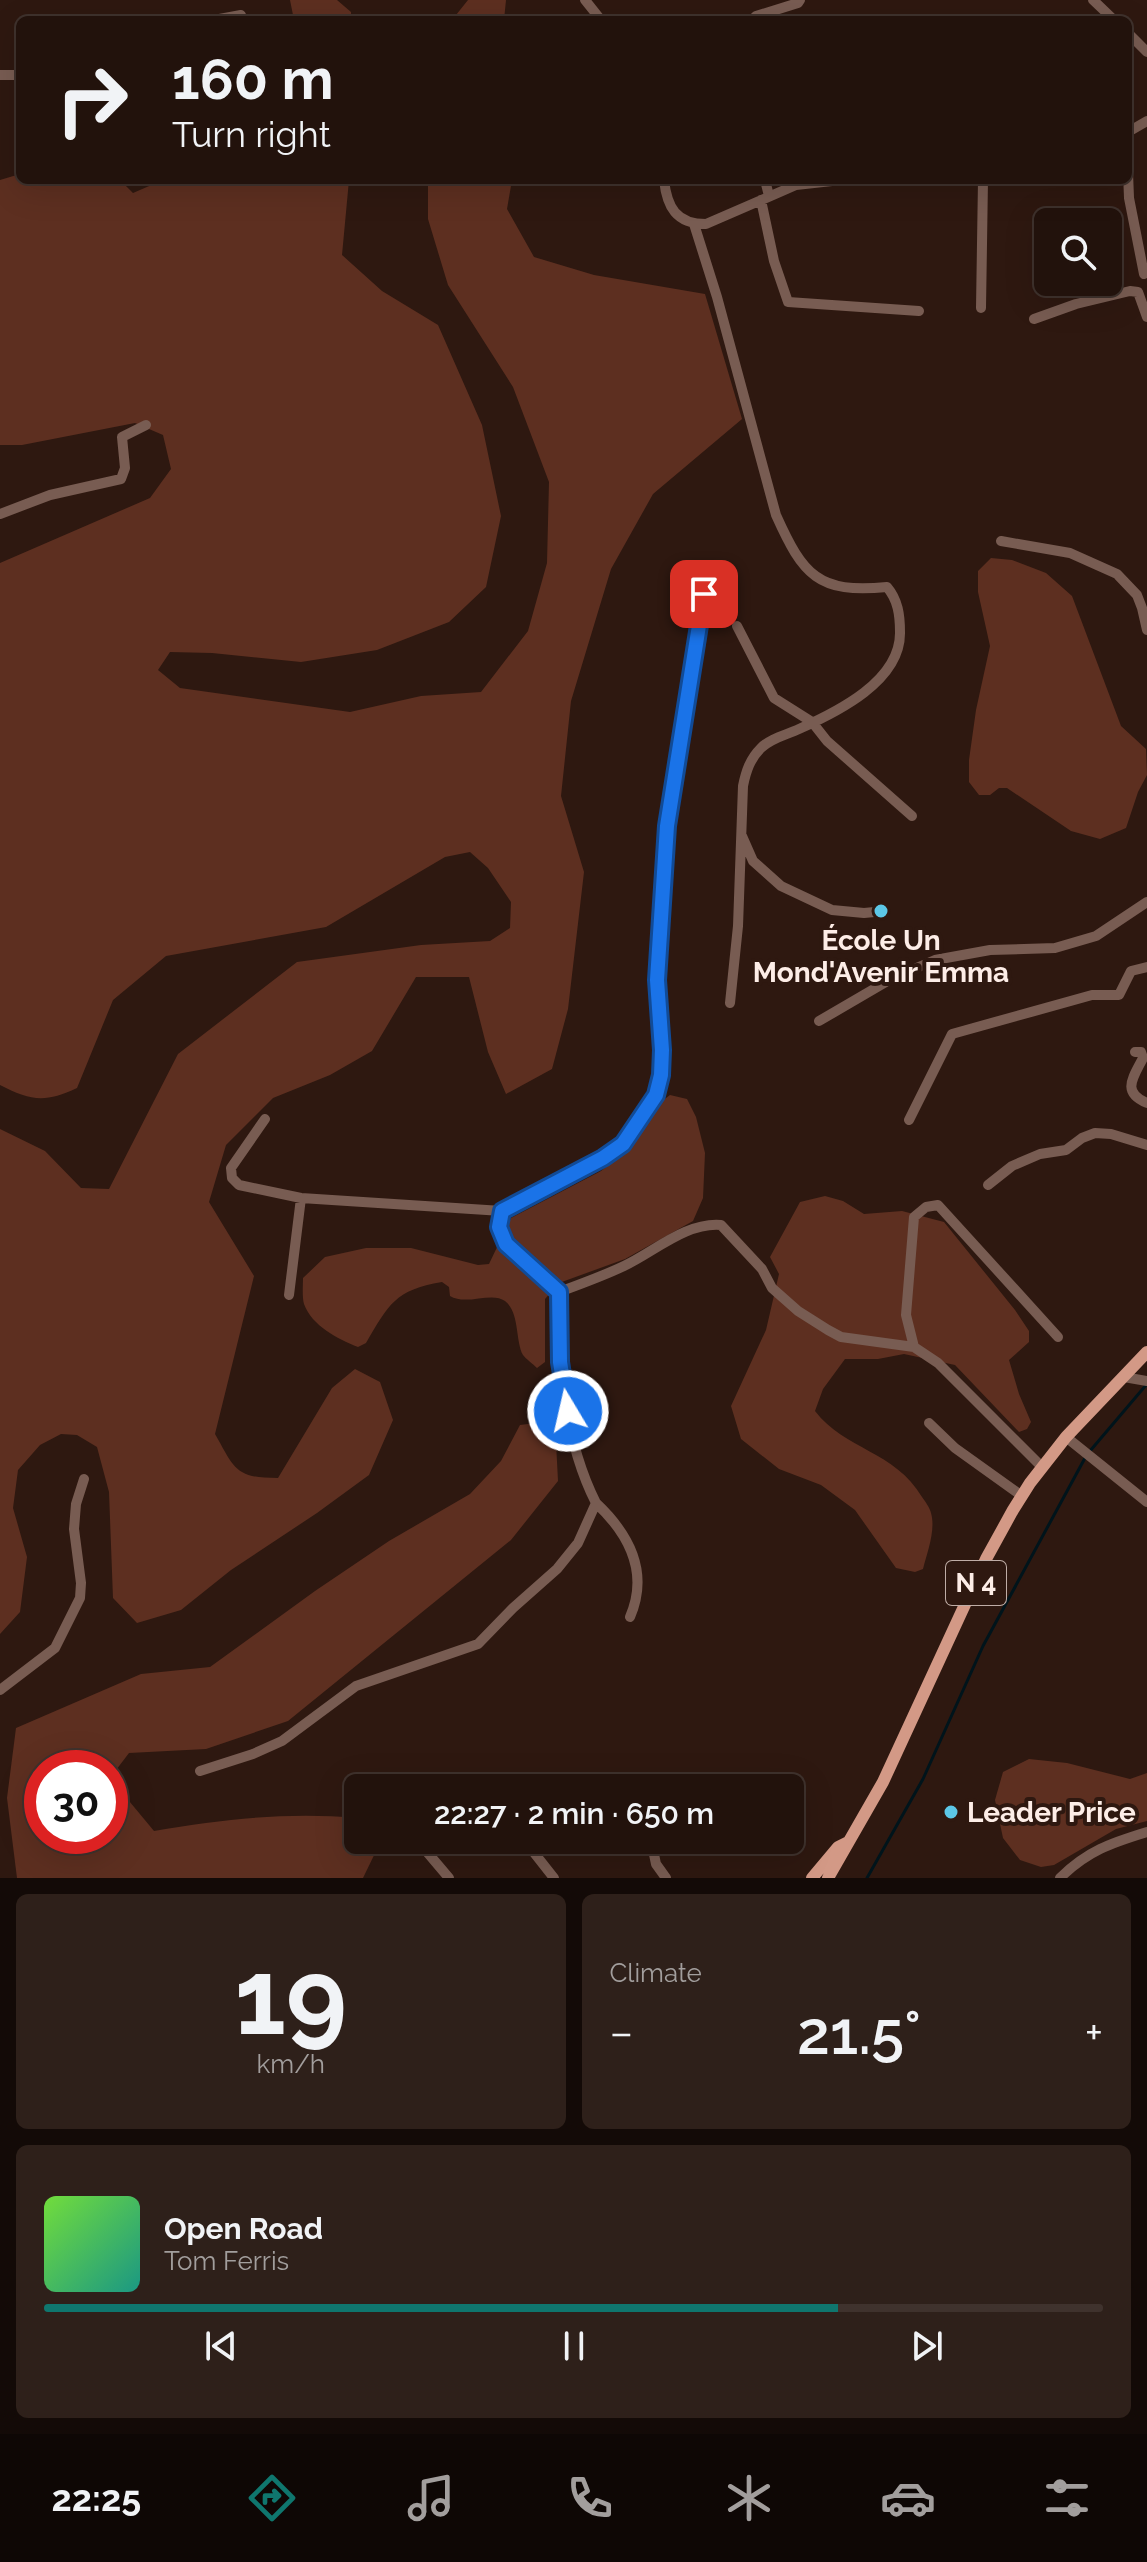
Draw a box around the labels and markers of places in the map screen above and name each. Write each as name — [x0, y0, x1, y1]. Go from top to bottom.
pin — [670, 560, 738, 628]
marker: École Un Mond'Avenir Emma — [872, 902, 890, 920]
place label: École Un Mond'Avenir Emma — [753, 924, 1009, 989]
place label: Leader Price — [967, 1796, 1136, 1829]
marker: Leader Price — [942, 1803, 960, 1821]

